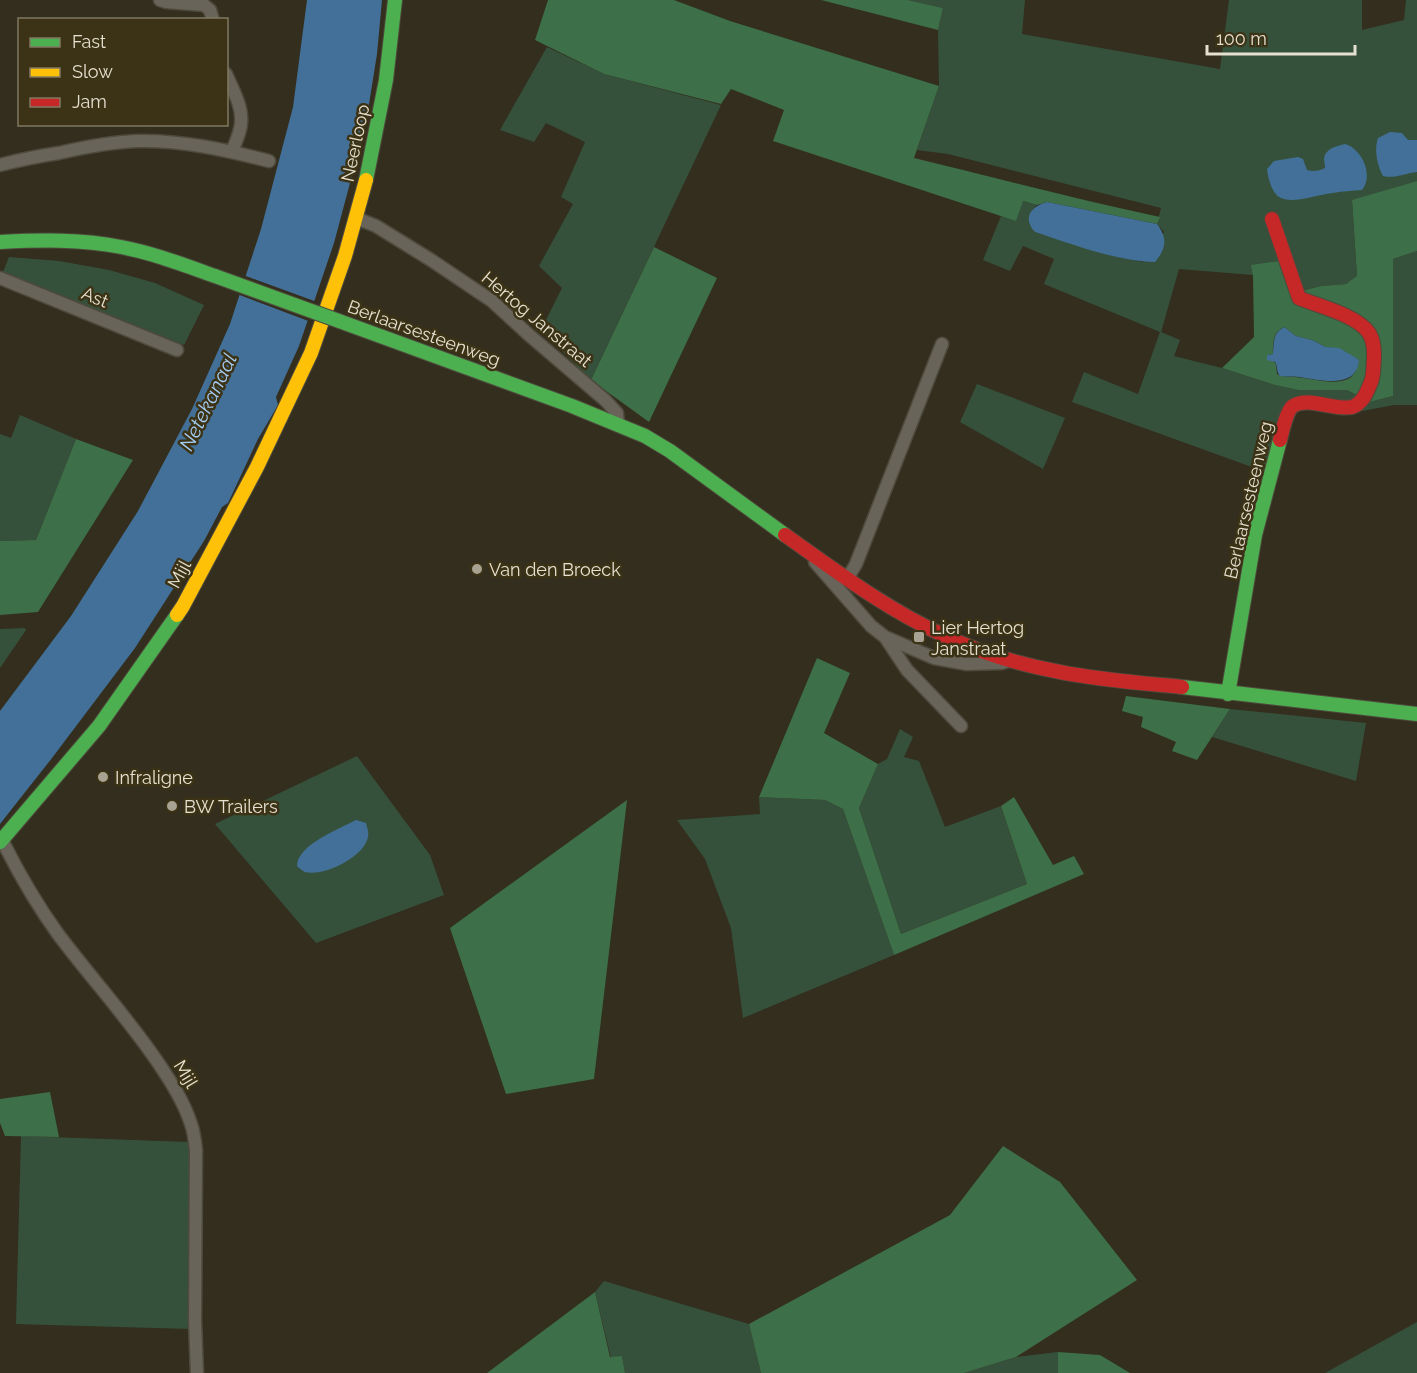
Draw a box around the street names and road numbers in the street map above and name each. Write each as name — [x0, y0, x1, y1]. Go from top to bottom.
street label: Neerloop — [337, 102, 373, 184]
street label: Hertog Janstraat — [478, 267, 596, 371]
street label: Ast — [79, 282, 111, 312]
street label: Berlaarsesteenweg — [345, 296, 503, 370]
street label: Berlaarsesteenweg — [1220, 419, 1276, 581]
street label: Mijl — [163, 556, 195, 592]
street label: Mijl — [170, 1056, 202, 1092]

